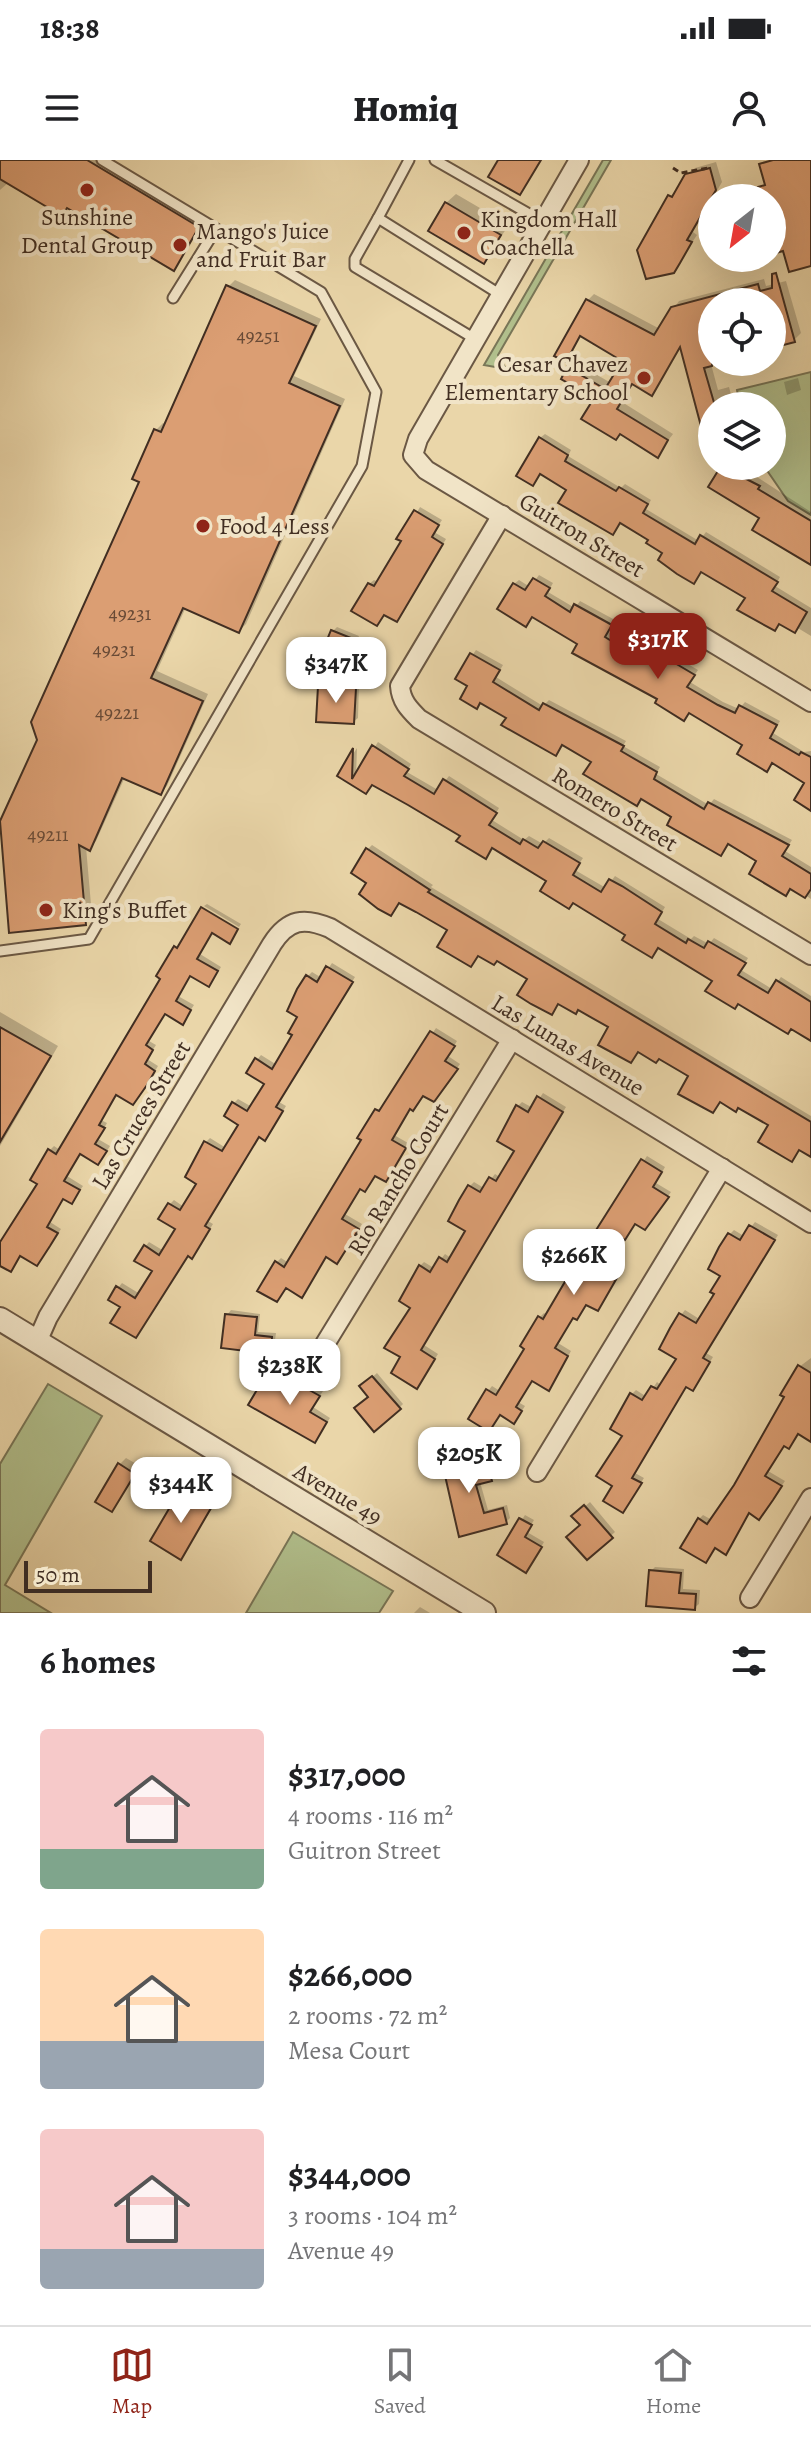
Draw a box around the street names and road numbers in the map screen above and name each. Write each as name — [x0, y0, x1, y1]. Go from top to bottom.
street label: Guitron Street — [513, 485, 651, 585]
street label: Romero Street — [546, 759, 684, 859]
street label: Las Lunas Avenue — [486, 987, 650, 1103]
street label: Las Cruces Street — [84, 1034, 198, 1195]
street label: Rio Rancho Court — [340, 1097, 456, 1261]
street label: Avenue 49 — [287, 1455, 388, 1533]

